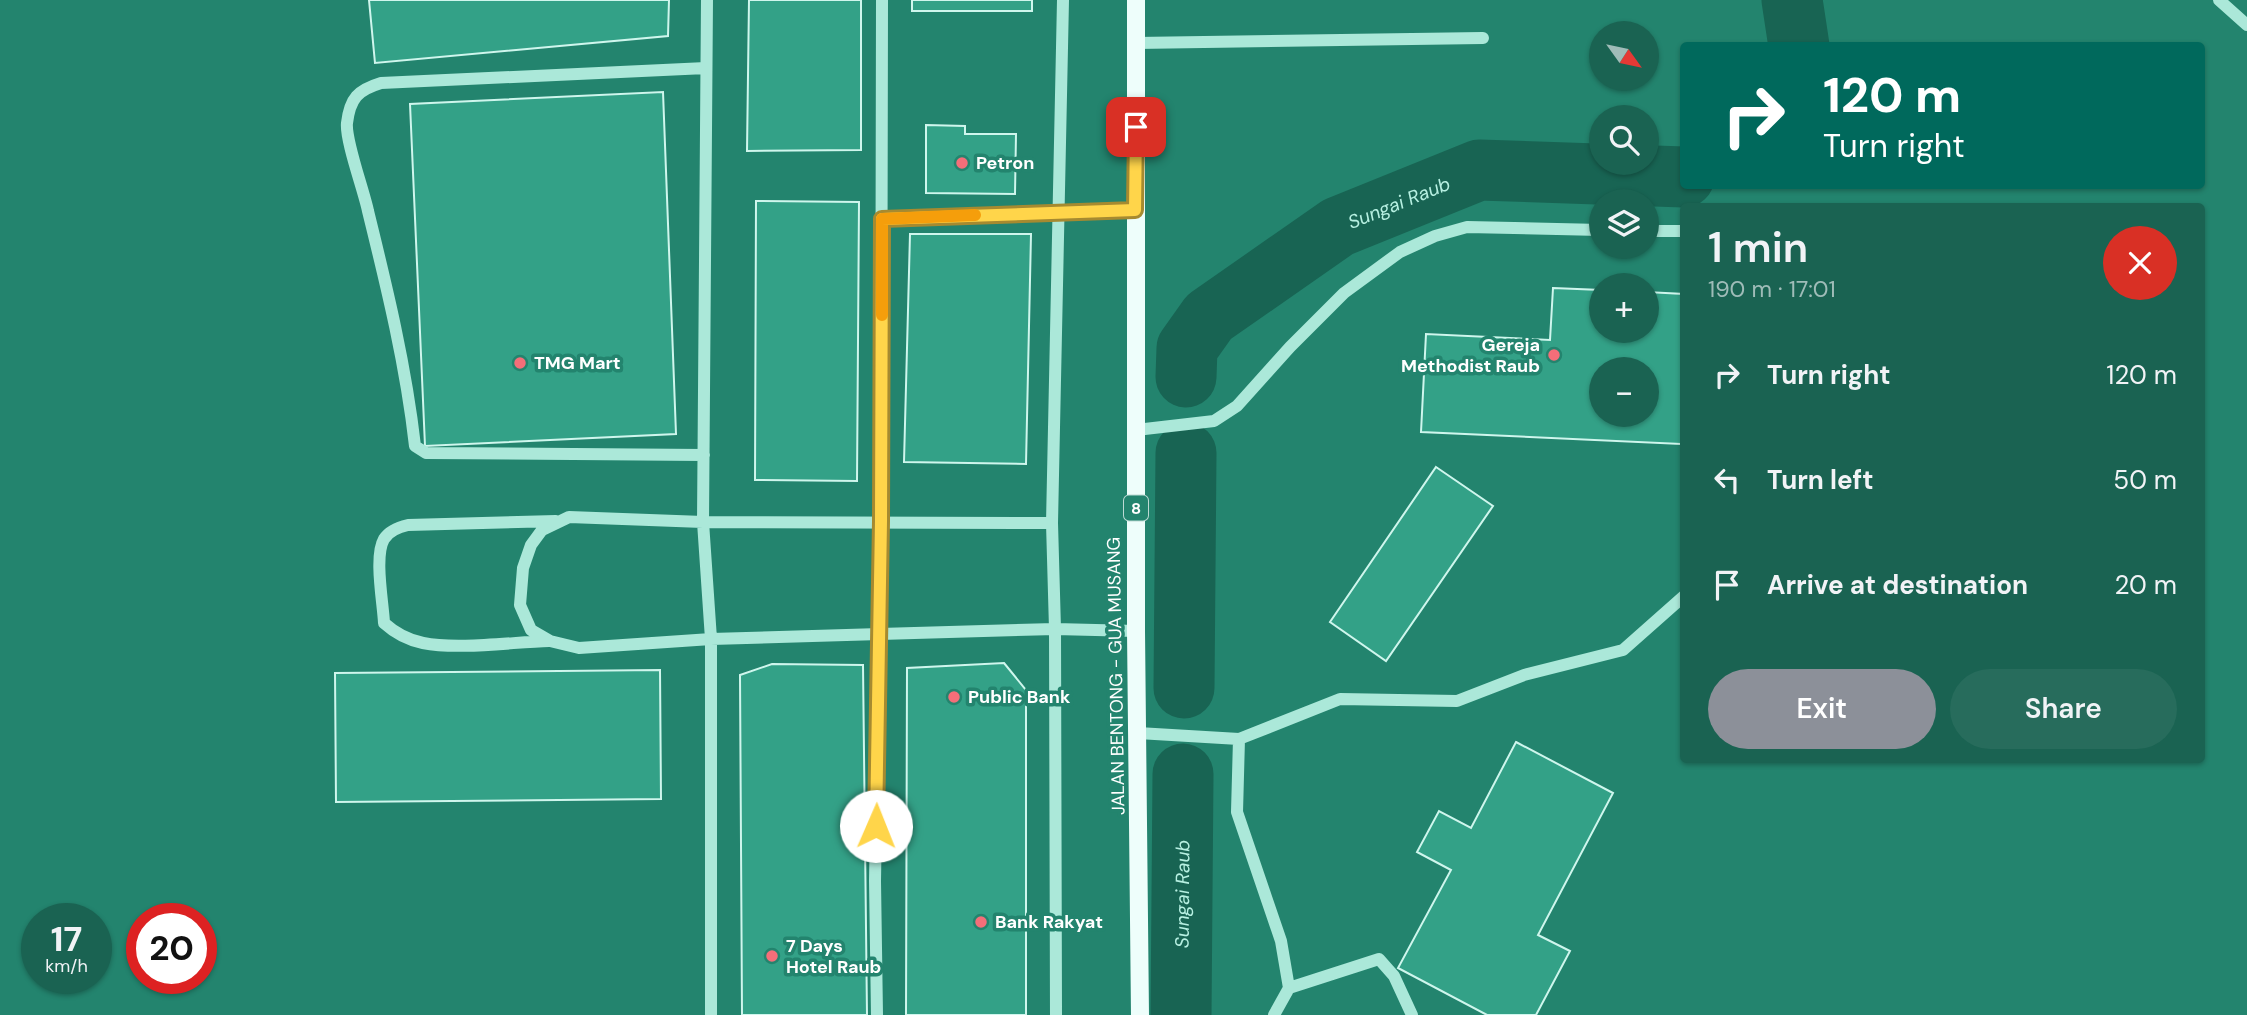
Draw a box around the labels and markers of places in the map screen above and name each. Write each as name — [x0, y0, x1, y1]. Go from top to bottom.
pin — [1106, 97, 1166, 157]
place label: Petron — [976, 151, 1034, 175]
marker: Petron — [954, 155, 970, 171]
place label: Gereja Methodist Raub — [1401, 333, 1540, 378]
marker: Gereja Methodist Raub — [1546, 347, 1562, 363]
place label: TMG Mart — [534, 351, 621, 375]
marker: TMG Mart — [512, 355, 528, 371]
place label: Public Bank — [968, 685, 1071, 709]
marker: Public Bank — [946, 689, 962, 705]
place label: Bank Rakyat — [995, 910, 1103, 934]
marker: Bank Rakyat — [973, 914, 989, 930]
place label: 7 Days Hotel Raub — [786, 934, 881, 979]
marker: 7 Days Hotel Raub — [764, 948, 780, 964]

